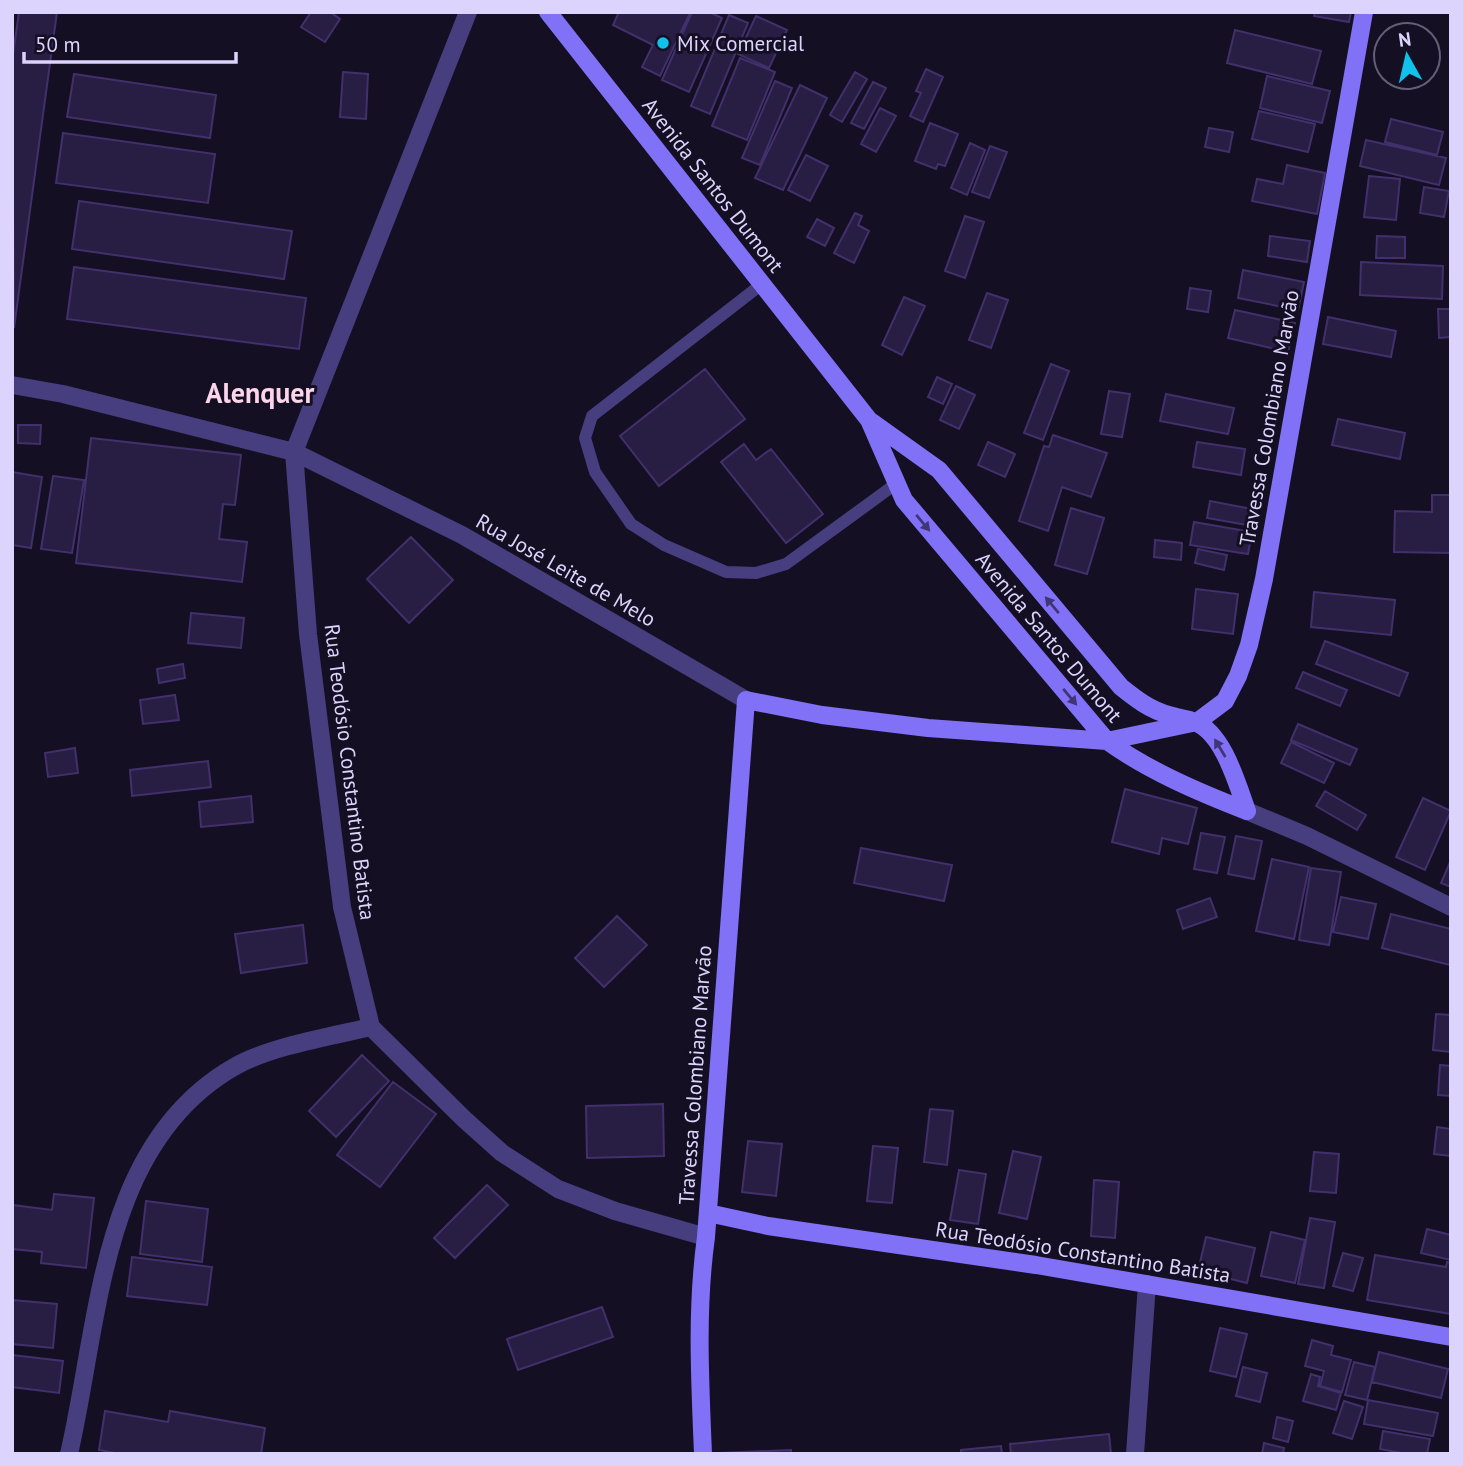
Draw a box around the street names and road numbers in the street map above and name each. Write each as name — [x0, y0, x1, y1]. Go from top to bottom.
street label: Avenida Santos Dumont — [636, 92, 790, 278]
street label: Travessa Colombiano Marvão — [1233, 288, 1305, 548]
street label: Rua José Leite de Melo — [471, 507, 661, 633]
street label: Avenida Santos Dumont — [970, 546, 1128, 728]
street label: Rua Teodósio Constantino Batista — [318, 622, 382, 922]
street label: Travessa Colombiano Marvão — [672, 944, 718, 1206]
street label: Rua Teodósio Constantino Batista — [934, 1215, 1232, 1289]

